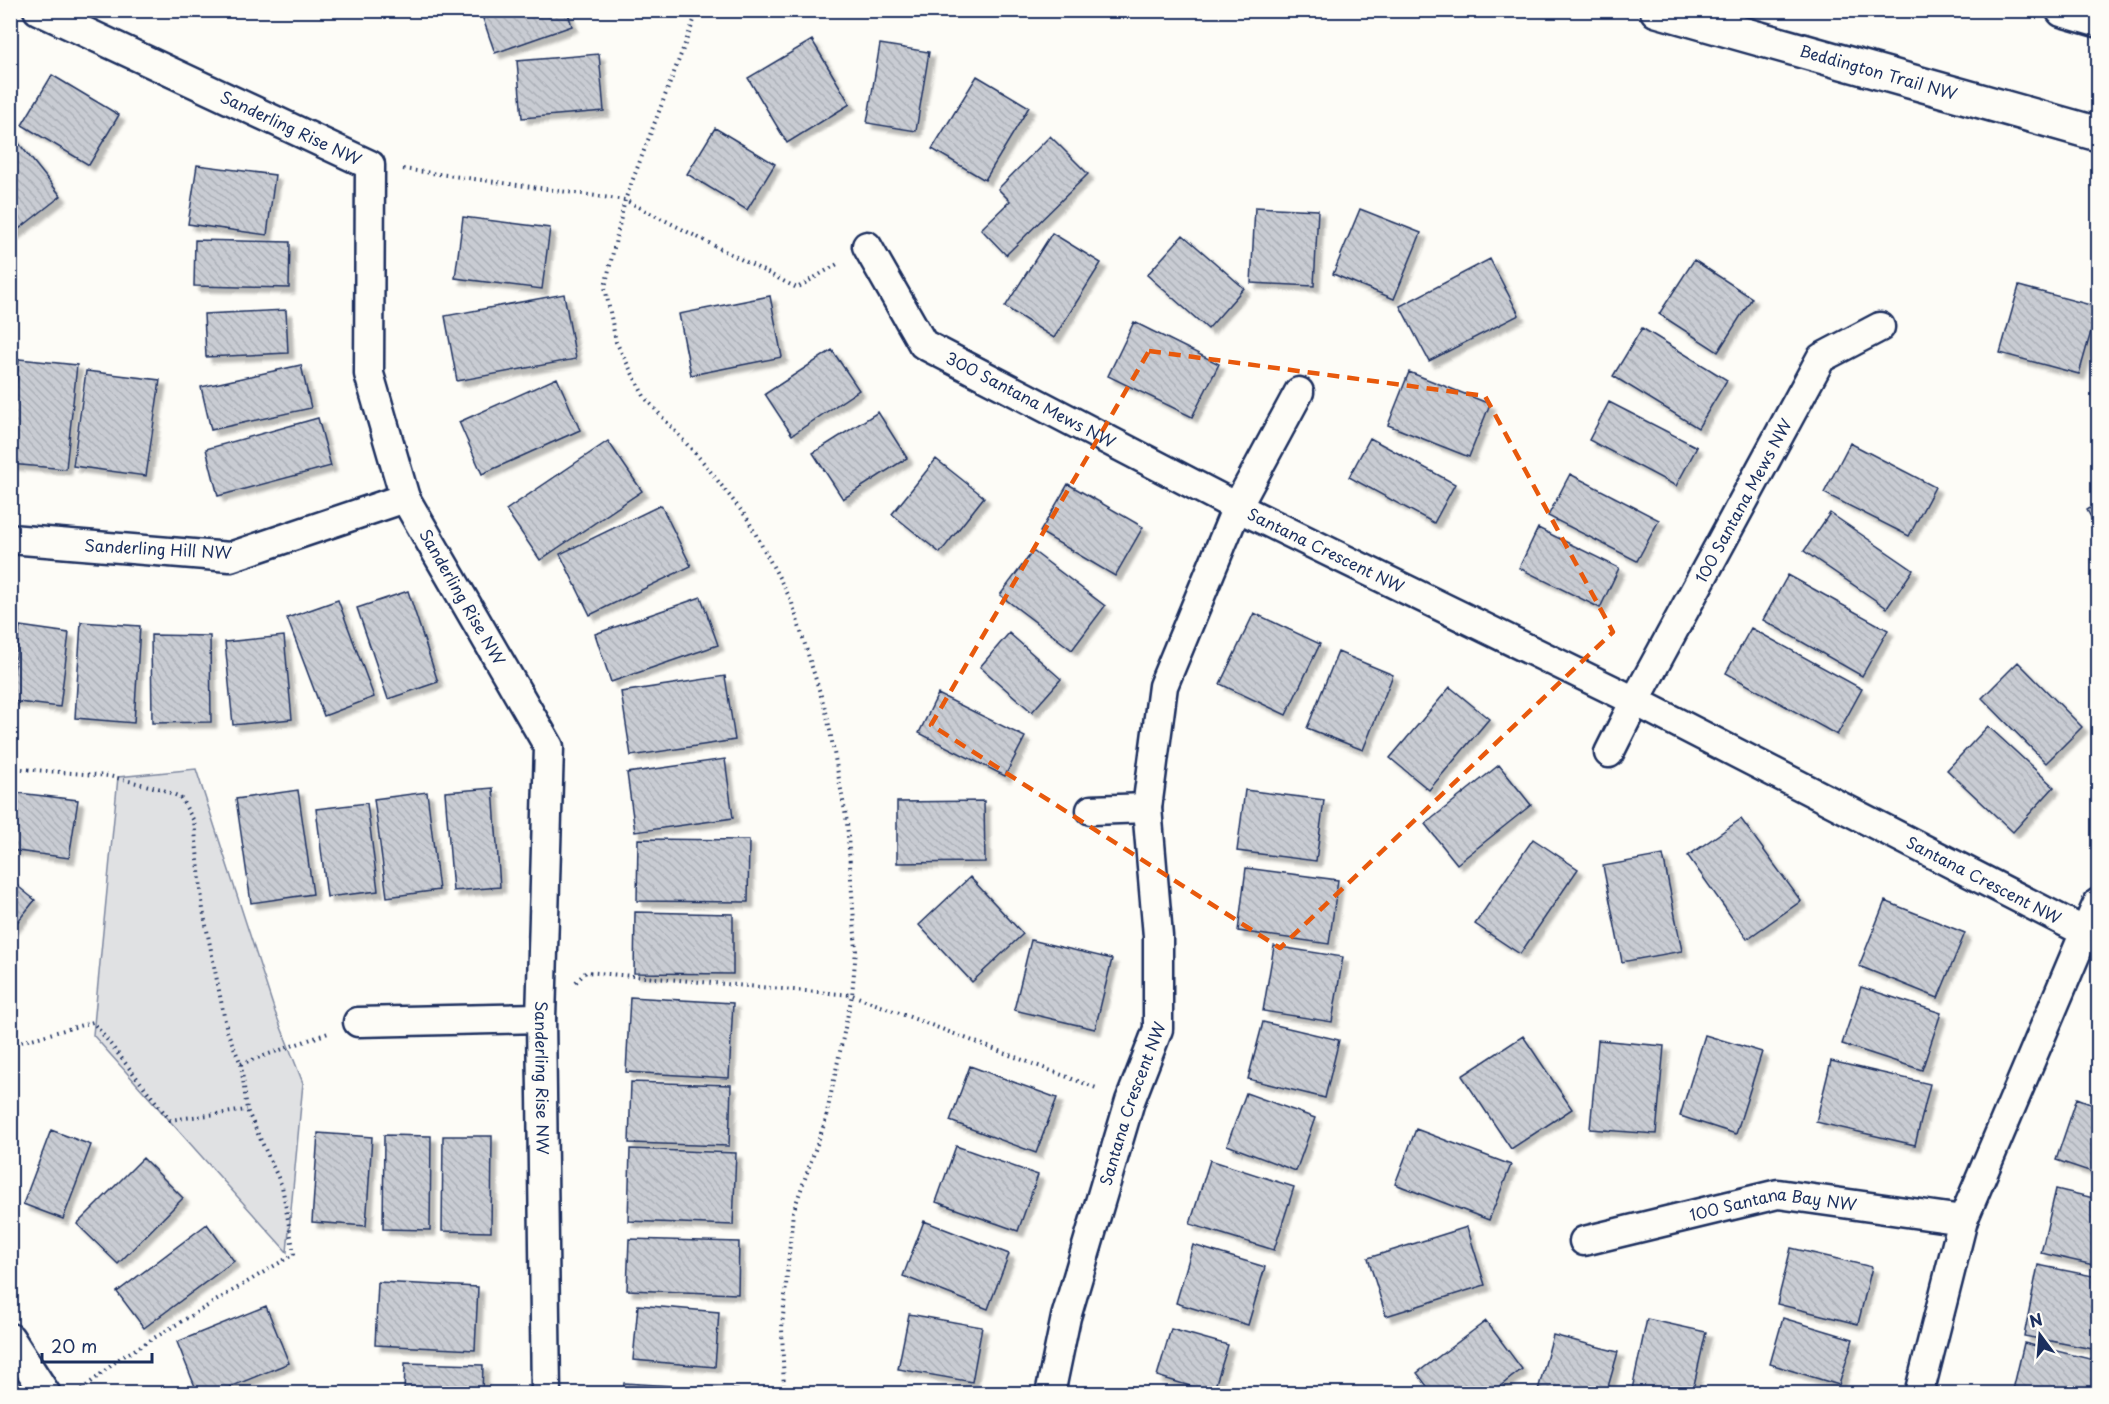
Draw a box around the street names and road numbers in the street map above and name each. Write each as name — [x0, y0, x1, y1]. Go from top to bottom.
street label: Beddington Trail NW — [1797, 38, 1960, 105]
street label: Sanderling Rise NW — [217, 84, 366, 171]
street label: 300 Santana Mews NW — [942, 345, 1120, 453]
street label: 100 Santana Mews NW — [1688, 414, 1797, 587]
street label: Santana Crescent NW — [1244, 501, 1408, 598]
street label: Sanderling Rise NW — [414, 524, 512, 669]
street label: Sanderling Hill NW — [84, 532, 232, 564]
street label: Santana Crescent NW — [1902, 829, 2066, 929]
street label: Sanderling Rise NW — [530, 1001, 556, 1155]
street label: Santana Crescent NW — [1093, 1018, 1171, 1188]
street label: 100 Santana Bay NW — [1687, 1181, 1858, 1226]

